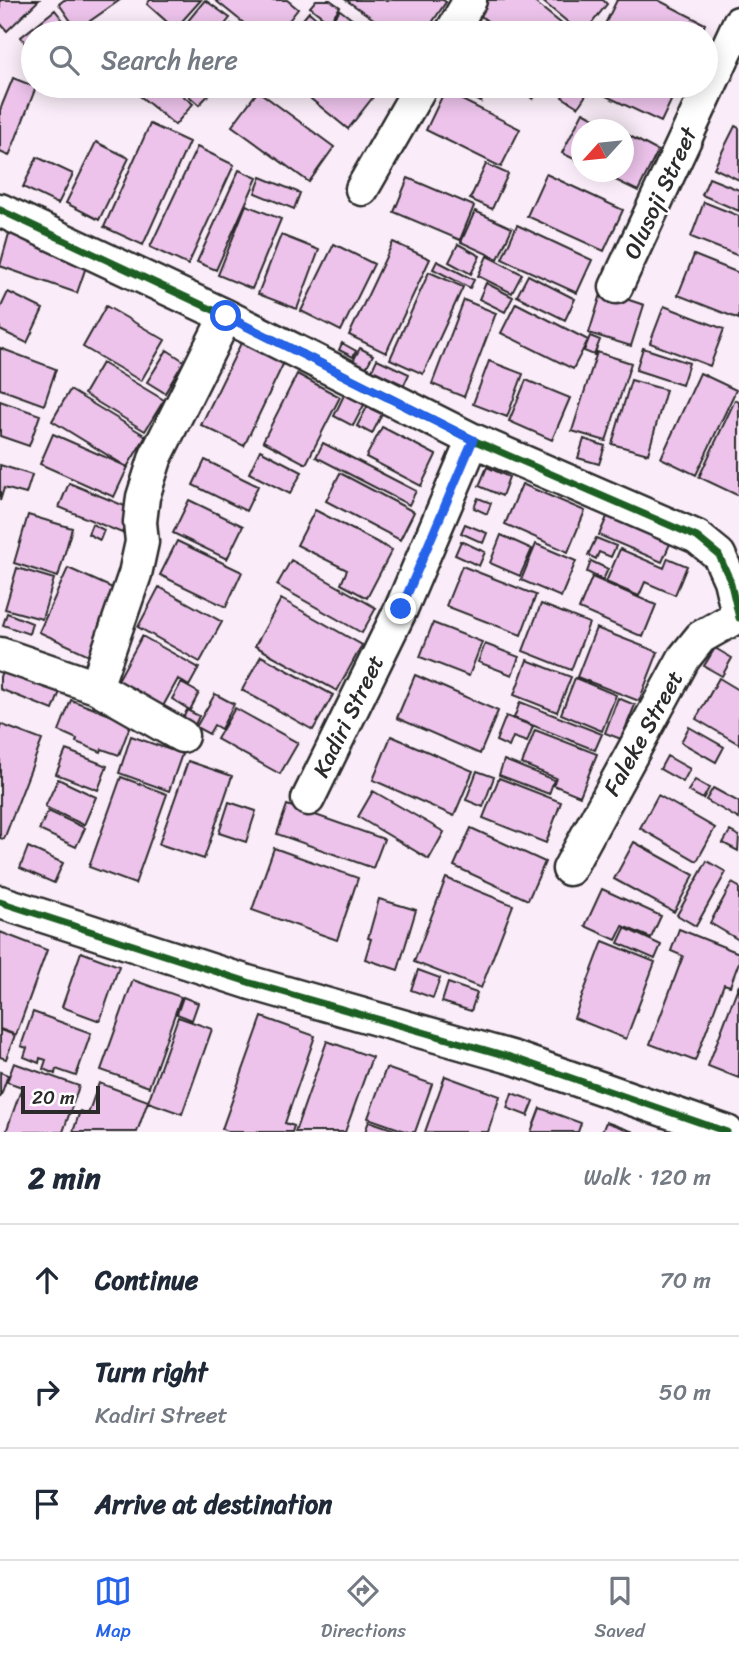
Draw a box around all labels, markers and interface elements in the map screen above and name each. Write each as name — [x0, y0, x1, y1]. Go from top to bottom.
search box — [21, 21, 718, 98]
text: Search here — [101, 37, 238, 83]
icon: search — [45, 41, 83, 79]
north arrow — [571, 119, 634, 182]
street label: Olusoji Street — [612, 119, 710, 266]
route start — [210, 300, 241, 331]
route end — [385, 593, 416, 624]
street label: Kadiri Street — [301, 648, 396, 785]
street label: Faleke Street — [592, 663, 695, 804]
text: 20 m — [32, 1081, 75, 1114]
scale bar — [21, 1083, 100, 1115]
text: 2 min — [28, 1151, 101, 1205]
text: Walk · 120 m — [584, 1157, 711, 1198]
text: Continue — [95, 1257, 198, 1303]
text: 70 m — [660, 1260, 711, 1301]
icon: ahead — [28, 1261, 66, 1299]
text: Turn right — [95, 1349, 208, 1395]
text: 50 m — [659, 1372, 711, 1413]
icon: right — [28, 1373, 66, 1411]
text: Kadiri Street — [95, 1395, 228, 1436]
text: Arrive at destination — [95, 1481, 332, 1527]
icon: arrive — [28, 1485, 66, 1523]
tab: Map — [94, 1572, 132, 1647]
tab: Directions — [321, 1572, 406, 1647]
tab: Saved — [595, 1572, 645, 1647]

